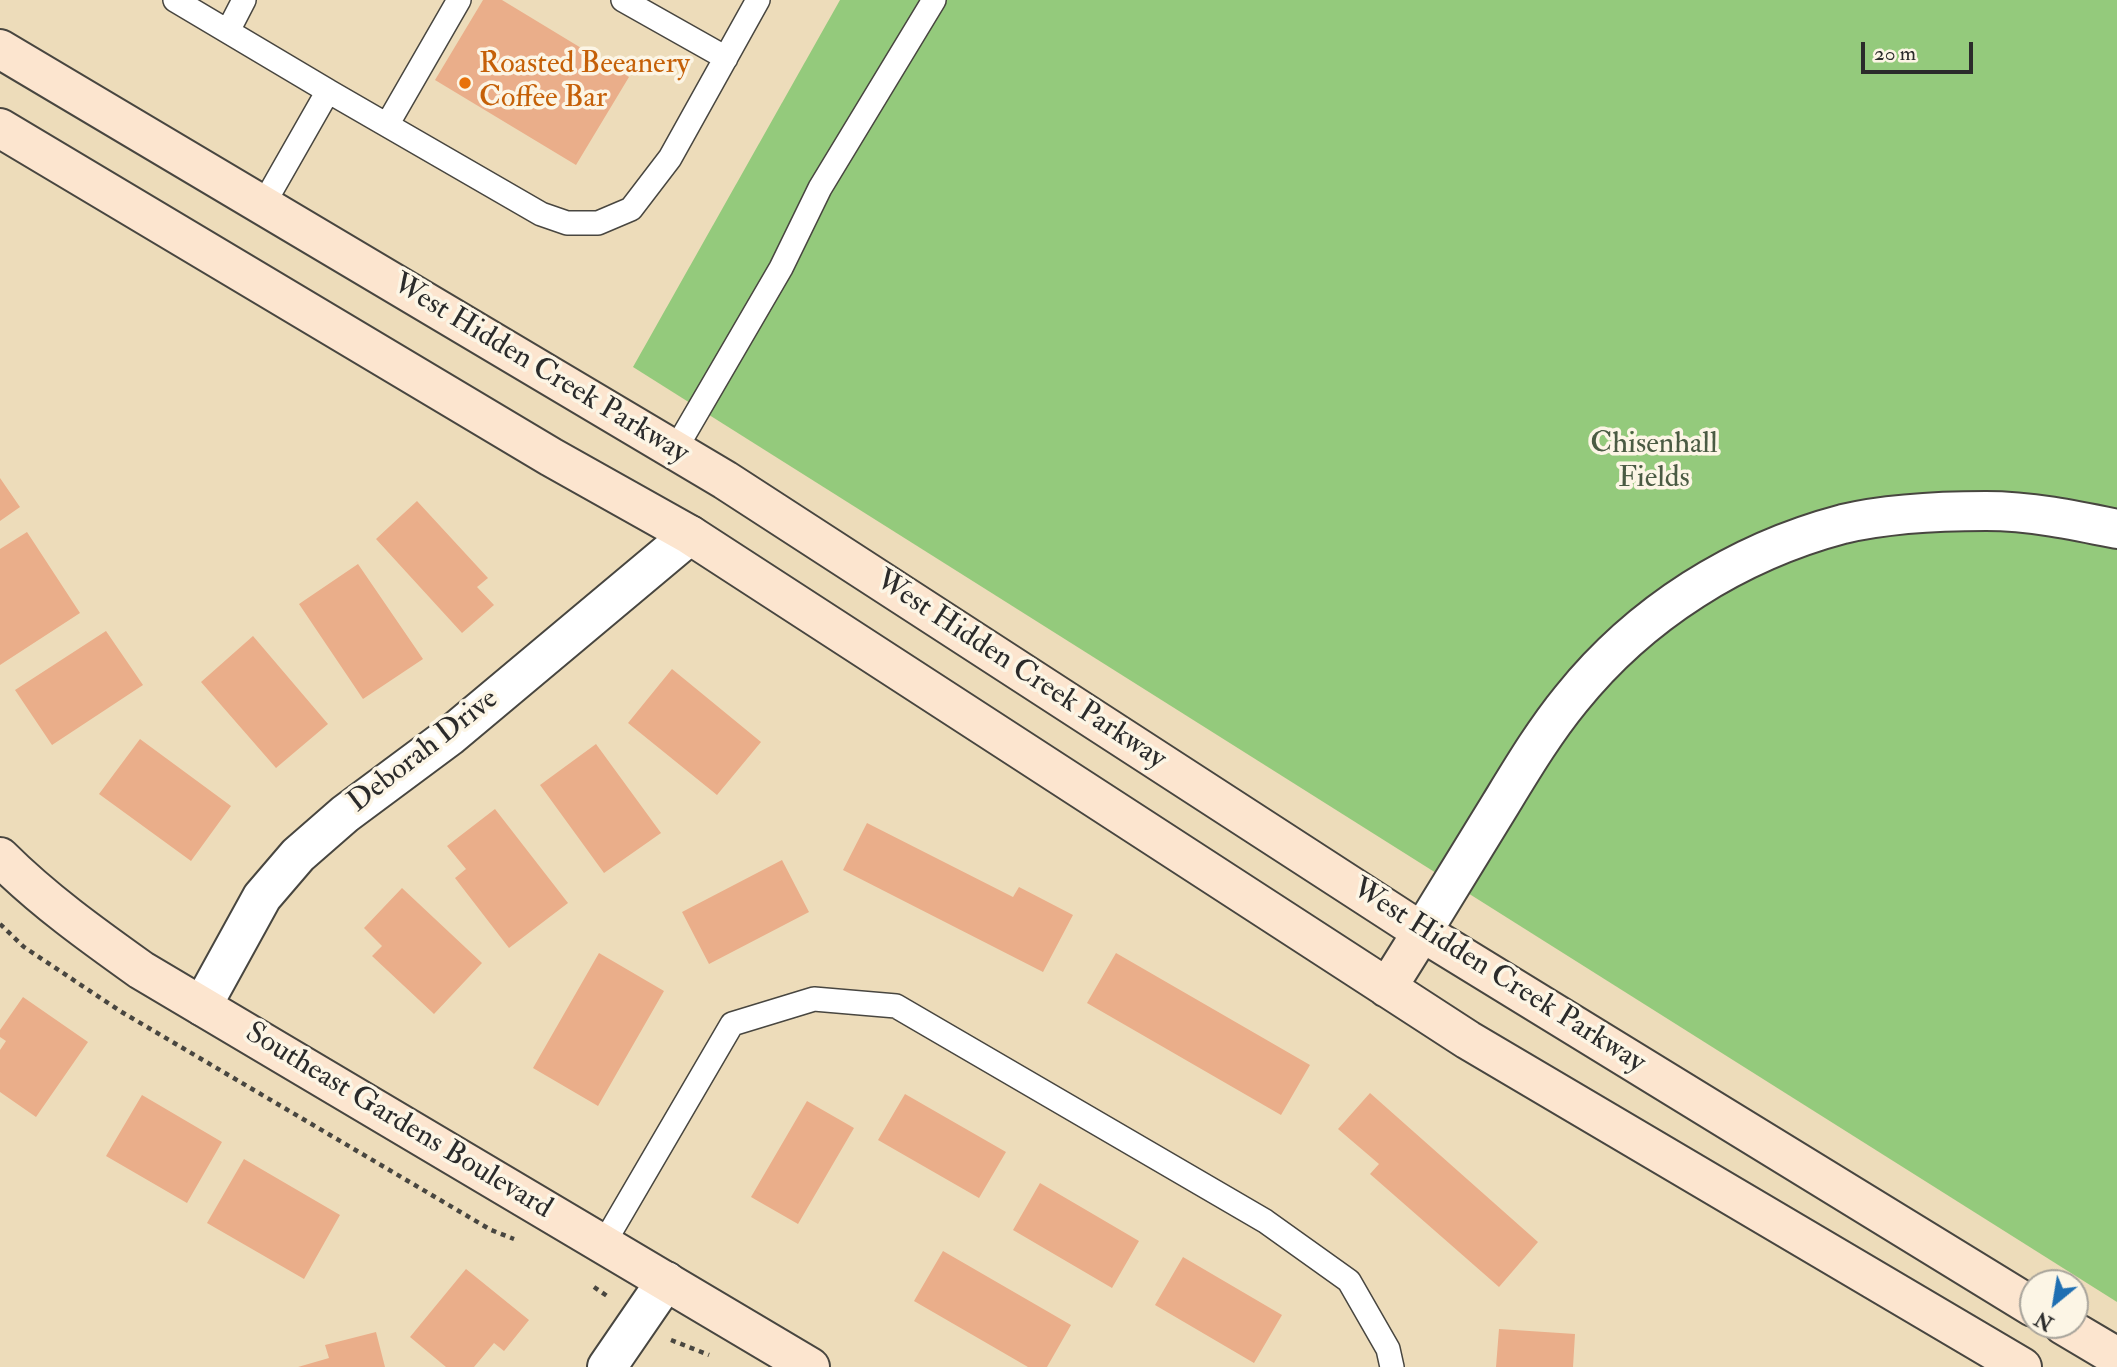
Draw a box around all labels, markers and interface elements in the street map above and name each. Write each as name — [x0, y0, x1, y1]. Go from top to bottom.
scale bar — [1865, 28, 1977, 72]
text: 20 m — [1874, 40, 1916, 67]
place label: Roasted Beeanery Coffee Bar — [479, 48, 690, 118]
marker: Roasted Beeanery Coffee Bar — [457, 75, 473, 91]
street label: West Hidden Creek Parkway — [385, 267, 695, 473]
park label: Chisenhall Fields — [1590, 428, 1718, 498]
street label: West Hidden Creek Parkway — [868, 563, 1172, 779]
street label: Deborah Drive — [342, 682, 506, 822]
street label: West Hidden Creek Parkway — [1345, 872, 1651, 1082]
street label: Southeast Gardens Boulevard — [238, 1016, 558, 1228]
north arrow — [2019, 1269, 2089, 1339]
text: N — [2031, 1306, 2058, 1335]

